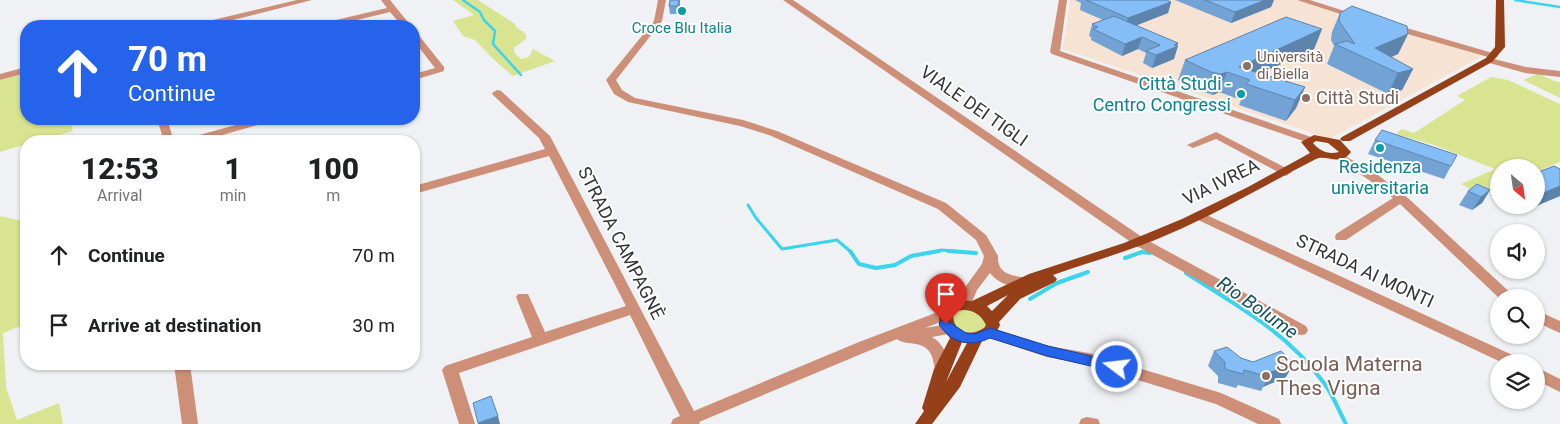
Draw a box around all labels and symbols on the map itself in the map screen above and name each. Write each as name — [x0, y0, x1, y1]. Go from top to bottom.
marker: Croce Blu Italia — [676, 5, 688, 17]
place label: Croce Blu Italia — [632, 19, 732, 37]
place label: Università di Biella — [1257, 48, 1323, 83]
marker: Università di Biella — [1241, 60, 1253, 72]
street label: VIALE DEI TIGLI — [917, 61, 1032, 150]
place label: Città Studi - Centro Congressi — [1093, 73, 1231, 115]
place label: Città Studi — [1316, 87, 1399, 108]
marker: Città Studi - Centro Congressi — [1235, 88, 1247, 100]
marker: Città Studi — [1300, 92, 1312, 104]
marker: Residenza universitaria — [1374, 142, 1386, 154]
street label: VIA IVREA — [1179, 154, 1263, 209]
place label: Residenza universitaria — [1331, 156, 1429, 198]
north arrow — [1490, 159, 1545, 214]
street label: STRADA CAMPAGNÈ — [574, 163, 669, 323]
street label: STRADA AI MONTI — [1293, 229, 1437, 312]
water label: Rio Bolume — [1213, 271, 1303, 344]
pin — [925, 273, 967, 324]
position arrow — [1090, 340, 1142, 392]
place label: Scuola Materna Thes Vigna — [1276, 352, 1423, 400]
marker: Scuola Materna Thes Vigna — [1260, 370, 1272, 382]

